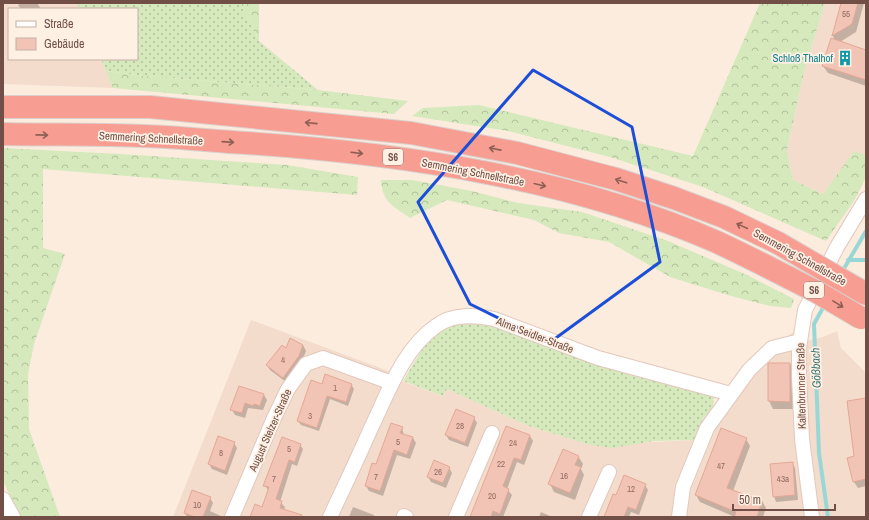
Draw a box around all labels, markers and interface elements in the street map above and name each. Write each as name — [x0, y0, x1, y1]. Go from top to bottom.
legend — [8, 8, 138, 60]
house number: 55 — [842, 8, 850, 20]
text: Straße — [44, 16, 74, 32]
text: Gebäude — [44, 36, 85, 52]
building icon: Schloß Thalhof — [836, 49, 854, 67]
place label: Schloß Thalhof — [772, 51, 833, 65]
one-way arrow — [305, 120, 318, 127]
street label: Semmering Schnellstraße — [99, 128, 203, 148]
one-way arrow — [35, 131, 48, 139]
one-way arrow — [221, 138, 234, 145]
one-way arrow — [489, 145, 502, 153]
one-way arrow — [350, 149, 363, 156]
road number: S6 — [383, 149, 403, 165]
street label: Semmering Schnellstraße — [420, 155, 526, 189]
one-way arrow — [615, 176, 627, 184]
one-way arrow — [533, 182, 546, 190]
one-way arrow — [737, 222, 749, 229]
street label: Semmering Schnellstraße — [751, 226, 849, 288]
road number: S6 — [804, 282, 824, 298]
one-way arrow — [832, 301, 844, 309]
street label: Alma Seidler-Straße — [493, 313, 576, 356]
street label: Kaltenbrunner Straße — [793, 343, 809, 429]
water label: Gößbach — [807, 347, 825, 389]
house number: 4 — [281, 354, 285, 366]
house number: 1 — [333, 382, 337, 394]
street label: August Stelzer-Straße — [245, 387, 294, 474]
house number: 3 — [308, 410, 312, 422]
house number: 28 — [456, 420, 464, 432]
house number: 5 — [396, 436, 400, 448]
house number: 24 — [509, 437, 517, 449]
house number: 5 — [287, 443, 291, 455]
house number: 8 — [219, 447, 223, 459]
house number: 22 — [497, 458, 505, 470]
house number: 47 — [717, 460, 725, 472]
house number: 26 — [434, 466, 442, 478]
house number: 16 — [560, 470, 568, 482]
house number: 7 — [374, 471, 378, 483]
house number: 7 — [272, 473, 276, 485]
house number: 43a — [777, 473, 789, 485]
house number: 12 — [627, 483, 635, 495]
scale bar — [733, 486, 835, 512]
house number: 20 — [488, 490, 496, 502]
text: 50 m — [739, 492, 761, 508]
house number: 10 — [193, 499, 201, 511]

